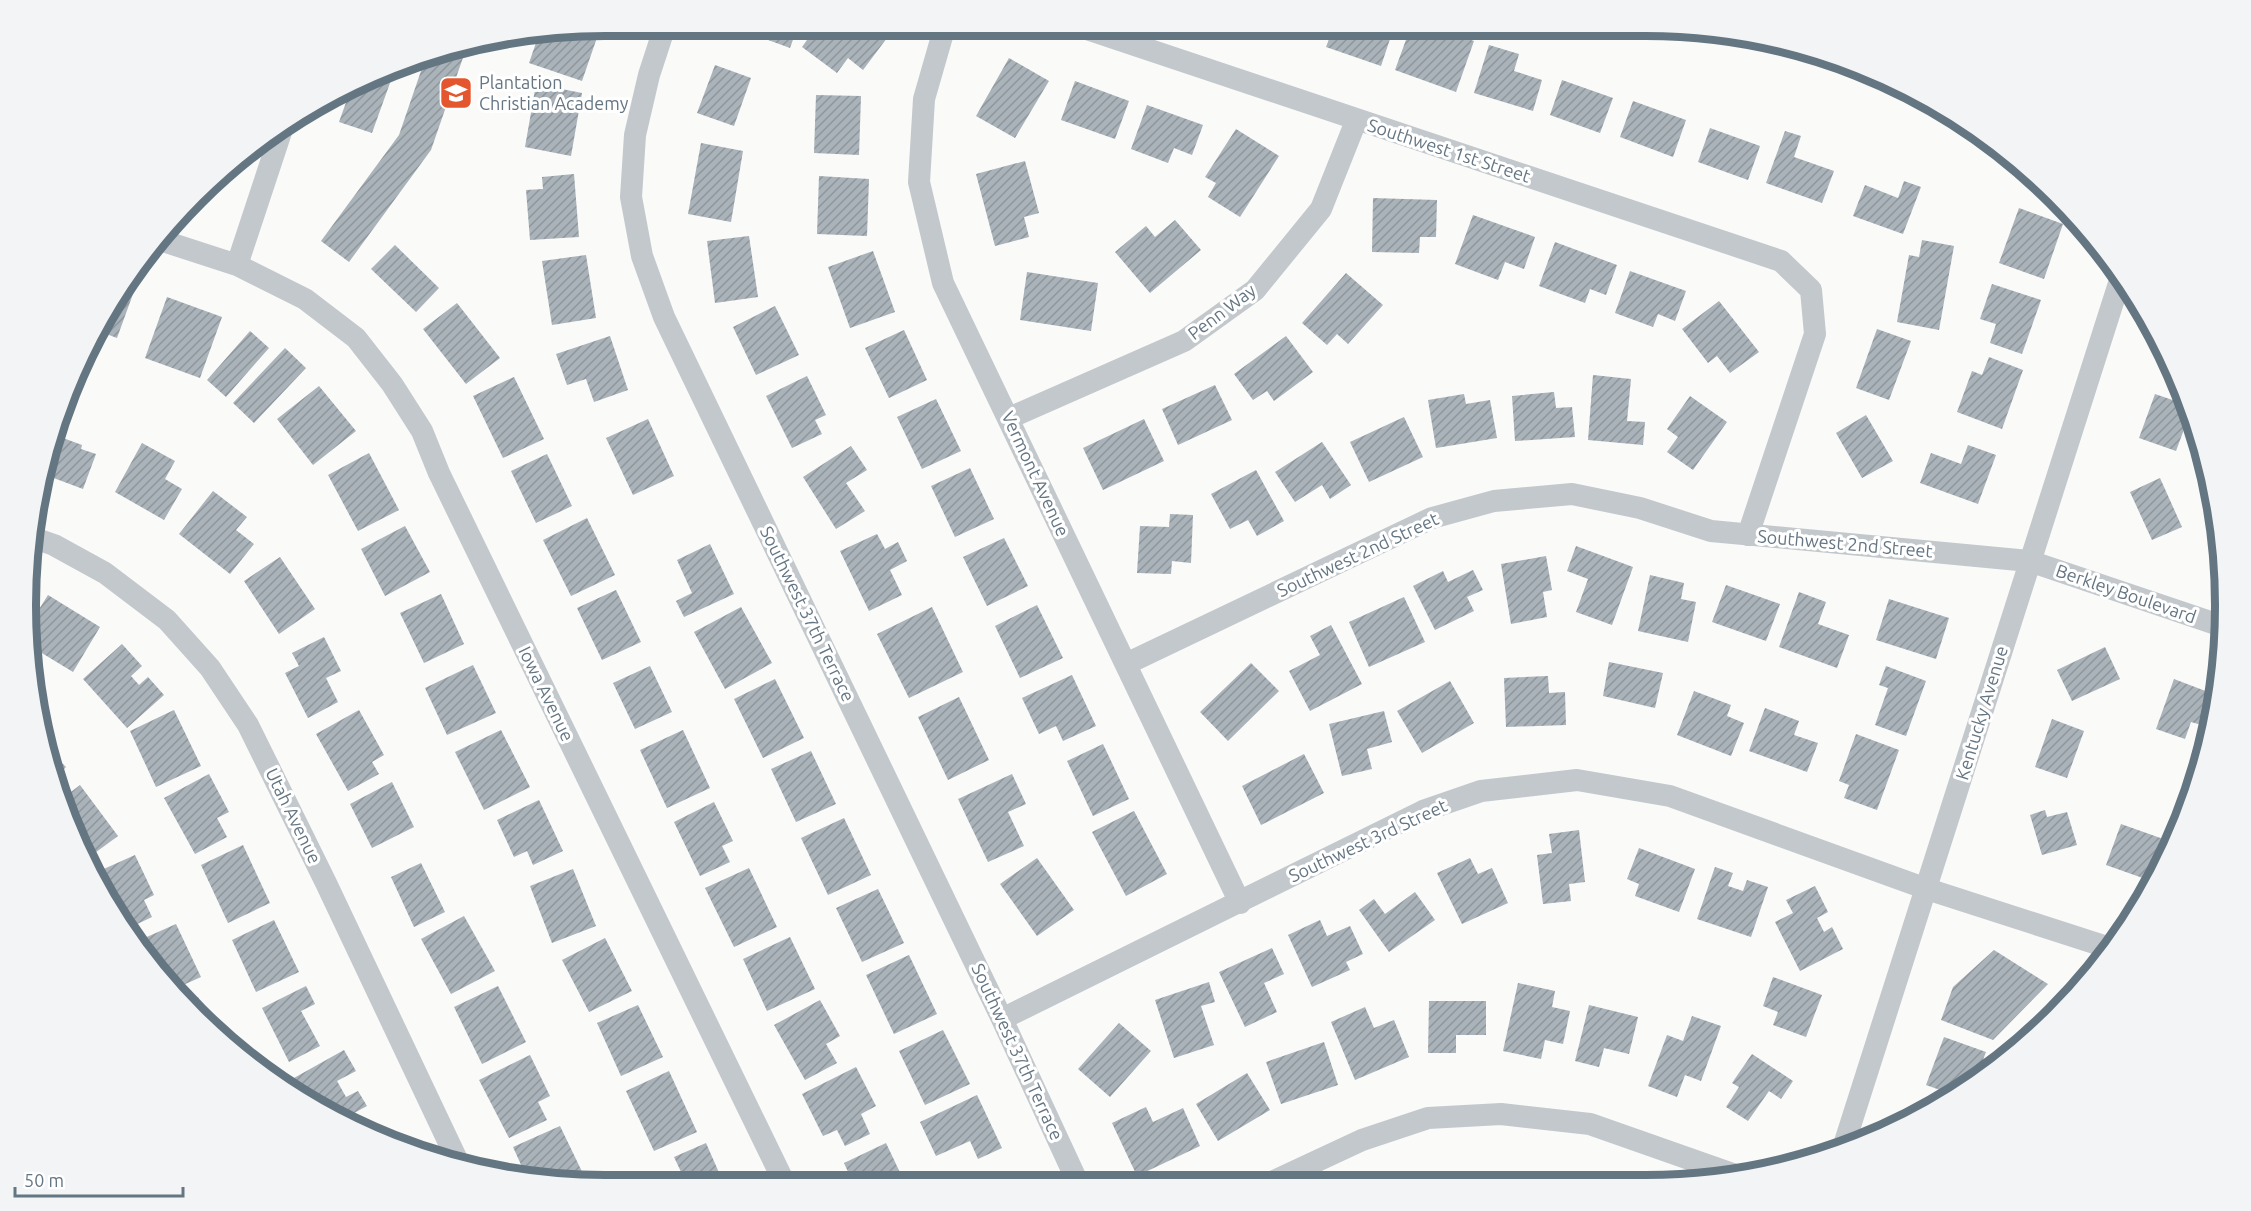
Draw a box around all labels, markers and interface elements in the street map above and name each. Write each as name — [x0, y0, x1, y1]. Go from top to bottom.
place label: Plantation Christian Academy — [479, 72, 629, 113]
school or university icon: Plantation Christian Academy — [438, 75, 474, 111]
street label: Southwest 1st Street — [1365, 114, 1533, 186]
street label: Penn Way — [1184, 279, 1259, 343]
street label: Vermont Avenue — [998, 408, 1074, 539]
street label: Southwest 2nd Street — [1274, 508, 1441, 600]
street label: Southwest 37th Terrace — [757, 523, 859, 704]
street label: Southwest 2nd Street — [1757, 525, 1934, 561]
street label: Berkley Boulevard — [2054, 560, 2199, 626]
street label: Iowa Avenue — [515, 643, 578, 744]
street label: Kentucky Avenue — [1951, 643, 2011, 782]
street label: Utah Avenue — [262, 765, 326, 867]
street label: Southwest 3rd Street — [1285, 795, 1450, 886]
street label: Southwest 37th Terrace — [968, 960, 1068, 1143]
scale bar — [15, 1160, 183, 1198]
text: 50 m — [24, 1170, 64, 1190]

